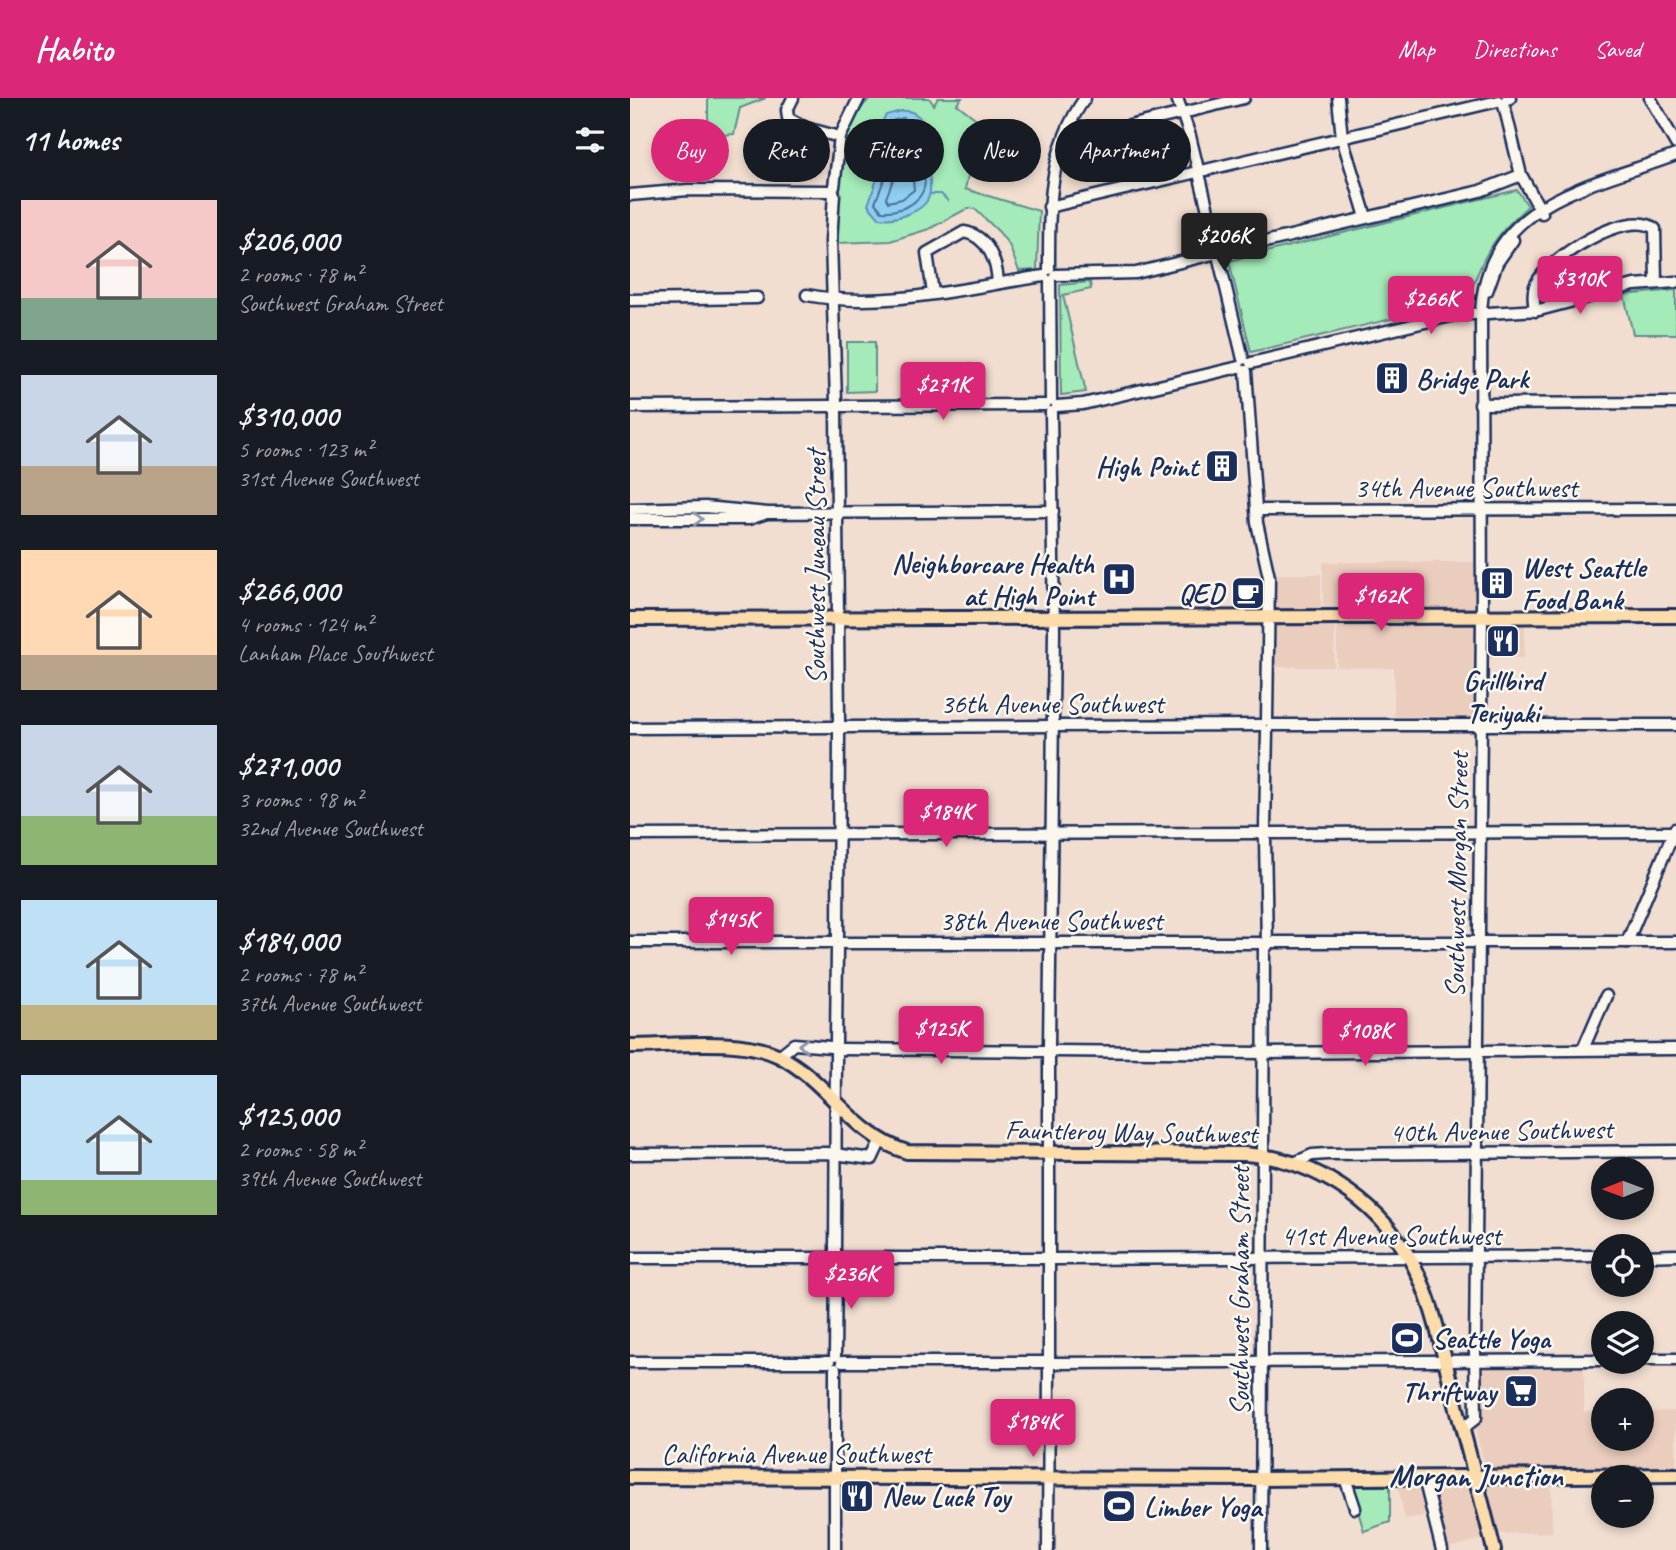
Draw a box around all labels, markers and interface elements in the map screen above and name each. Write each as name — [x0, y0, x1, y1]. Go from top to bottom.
text: Habito — [35, 28, 113, 70]
text: Map — [1398, 34, 1435, 64]
text: Directions — [1473, 34, 1556, 64]
text: Saved — [1594, 34, 1641, 64]
chip: Buy — [651, 119, 729, 182]
chip: Rent — [743, 119, 830, 182]
chip: Filters — [844, 119, 944, 182]
chip: New — [958, 119, 1041, 182]
chip: Apartment — [1055, 119, 1191, 182]
text: 11 homes — [21, 121, 119, 159]
icon: filters — [571, 121, 609, 159]
pin: $206K — [1175, 214, 1273, 273]
text: $206K — [1197, 221, 1251, 250]
text: $206,000 — [238, 222, 339, 260]
icon: home — [77, 228, 161, 312]
pin: $310K — [1531, 256, 1629, 316]
text: 2 rooms · 78 m² — [238, 260, 362, 289]
text: $310K — [1553, 264, 1607, 293]
pin: $266K — [1382, 276, 1480, 336]
text: $266K — [1404, 284, 1458, 313]
text: Southwest Graham Street — [238, 289, 443, 318]
building icon: Bridge Park — [1373, 359, 1411, 397]
place label: Bridge Park — [1416, 361, 1531, 396]
pin: $271K — [894, 362, 992, 422]
text: $271K — [917, 370, 970, 399]
text: $310,000 — [238, 397, 338, 435]
icon: home — [77, 403, 161, 487]
text: 5 rooms · 123 m² — [238, 435, 373, 464]
street label: Southwest Juneau Street — [798, 446, 833, 684]
building icon: High Point — [1203, 447, 1241, 485]
place label: High Point — [1096, 449, 1201, 484]
text: 31st Avenue Southwest — [238, 464, 419, 493]
street label: 34th Avenue Southwest — [1354, 470, 1580, 505]
one-way arrow — [693, 511, 704, 527]
place label: Neighborcare Health at High Point — [892, 546, 1098, 613]
place label: West Seattle Food Bank — [1522, 550, 1648, 617]
hospital icon: Neighborcare Health at High Point — [1100, 560, 1138, 598]
building icon: West Seattle Food Bank — [1478, 564, 1516, 602]
text: $266,000 — [238, 572, 340, 610]
cafe icon: QED — [1229, 574, 1267, 612]
pin: $162K — [1332, 574, 1430, 633]
place label: QED — [1179, 576, 1227, 611]
icon: home — [77, 578, 161, 662]
text: $162K — [1354, 581, 1408, 610]
text: 4 rooms · 124 m² — [238, 610, 373, 639]
restaurant icon: Grillbird Teriyaki — [1484, 622, 1522, 660]
text: Lanham Place Southwest — [238, 639, 433, 668]
place label: Grillbird Teriyaki — [1464, 663, 1547, 731]
street label: 36th Avenue Southwest — [940, 686, 1166, 721]
text: $271,000 — [238, 747, 338, 785]
street label: Southwest Morgan Street — [1437, 749, 1476, 998]
icon: home — [77, 753, 161, 837]
text: 3 rooms · 98 m² — [238, 785, 362, 814]
pin: $184K — [897, 790, 995, 849]
text: $184K — [919, 797, 973, 826]
text: 32nd Avenue Southwest — [238, 814, 423, 843]
pin: $145K — [682, 898, 780, 957]
street label: 38th Avenue Southwest — [939, 903, 1165, 938]
text: $145K — [705, 905, 757, 934]
text: $184,000 — [238, 922, 338, 960]
icon: home — [77, 928, 161, 1012]
text: 2 rooms · 78 m² — [238, 960, 362, 989]
text: 37th Avenue Southwest — [238, 989, 421, 1018]
pin: $125K — [892, 1006, 990, 1066]
pin: $108K — [1316, 1009, 1414, 1068]
text: $125K — [915, 1014, 967, 1043]
text: $108K — [1338, 1016, 1392, 1045]
one-way arrow — [797, 1038, 808, 1053]
text: $125,000 — [238, 1097, 338, 1135]
icon: home — [77, 1103, 161, 1187]
street label: 40th Avenue Southwest — [1389, 1111, 1616, 1150]
street label: Fauntleroy Way Southwest — [1005, 1112, 1260, 1151]
text: 2 rooms · 58 m² — [238, 1135, 362, 1164]
north arrow — [1591, 1157, 1654, 1220]
map controls — [1591, 1157, 1654, 1528]
text: 39th Avenue Southwest — [238, 1164, 421, 1193]
street label: Southwest Graham Street — [1222, 1164, 1257, 1416]
street label: 41st Avenue Southwest — [1281, 1218, 1504, 1253]
button: locate — [1591, 1234, 1654, 1297]
pin: $236K — [802, 1252, 900, 1311]
text: $236K — [824, 1259, 878, 1288]
button: layers — [1591, 1311, 1654, 1374]
sports icon: Seattle Yoga — [1388, 1319, 1426, 1357]
place label: Seattle Yoga — [1432, 1321, 1553, 1356]
supermarket icon: Thriftway — [1502, 1372, 1540, 1410]
place label: Thriftway — [1402, 1374, 1498, 1409]
button: + — [1591, 1388, 1654, 1451]
pin: $184K — [984, 1400, 1082, 1459]
text: $184K — [1006, 1407, 1060, 1436]
street label: California Avenue Southwest — [662, 1436, 933, 1471]
district label: Morgan Junction — [1389, 1457, 1564, 1495]
button: − — [1591, 1465, 1654, 1528]
restaurant icon: New Luck Toy — [838, 1477, 876, 1515]
place label: New Luck Toy — [882, 1479, 1013, 1514]
sports icon: Limber Yoga — [1100, 1487, 1138, 1525]
place label: Limber Yoga — [1144, 1489, 1264, 1524]

